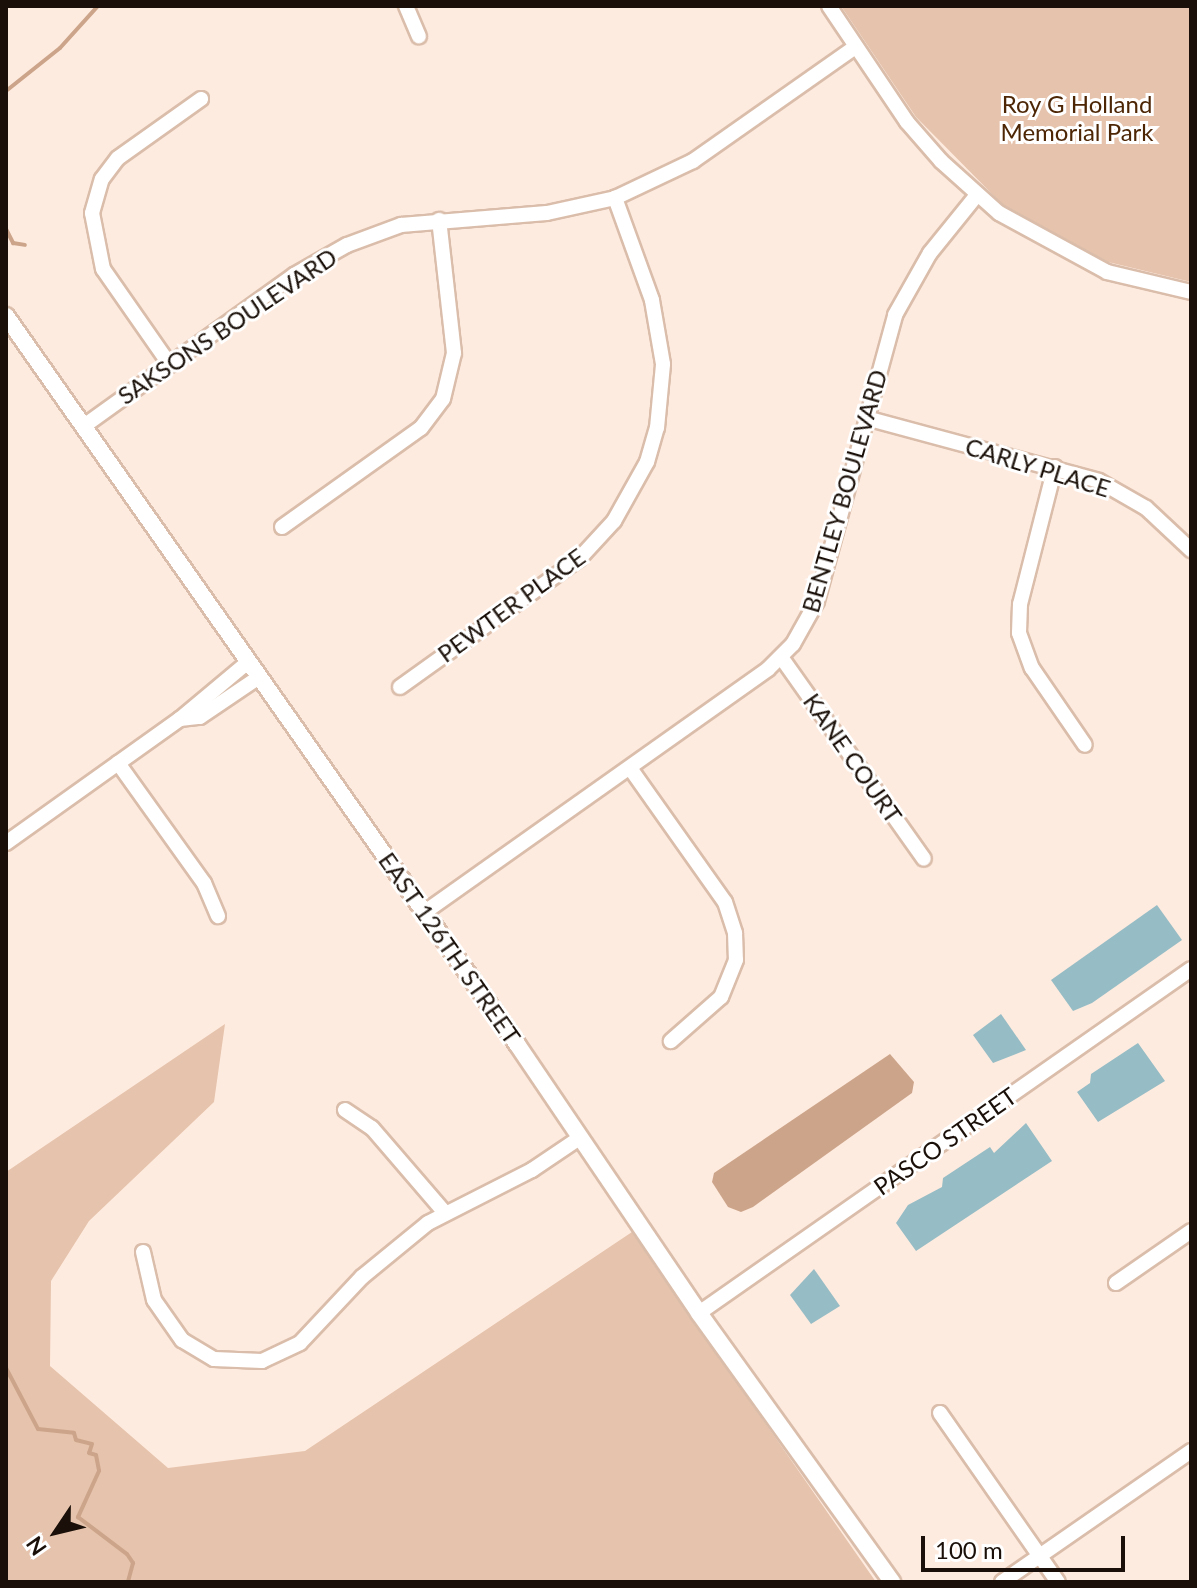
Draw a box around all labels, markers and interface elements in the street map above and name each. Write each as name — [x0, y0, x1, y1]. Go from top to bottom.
park label: Roy G Holland Memorial Park — [1000, 90, 1154, 146]
street label: SAKSONS BOULEVARD — [112, 242, 342, 410]
street label: BENTLEY BOULEVARD — [795, 366, 893, 616]
street label: CARLY PLACE — [962, 431, 1114, 503]
street label: PEWTER PLACE — [432, 542, 590, 668]
street label: KANE COURT — [798, 688, 908, 828]
street label: EAST 126TH STREET — [373, 846, 527, 1050]
street label: PASCO STREET — [868, 1081, 1022, 1201]
north arrow — [16, 1492, 96, 1572]
scale bar — [925, 1520, 1129, 1570]
text: N — [20, 1531, 52, 1561]
text: 100 m — [935, 1535, 1003, 1564]

